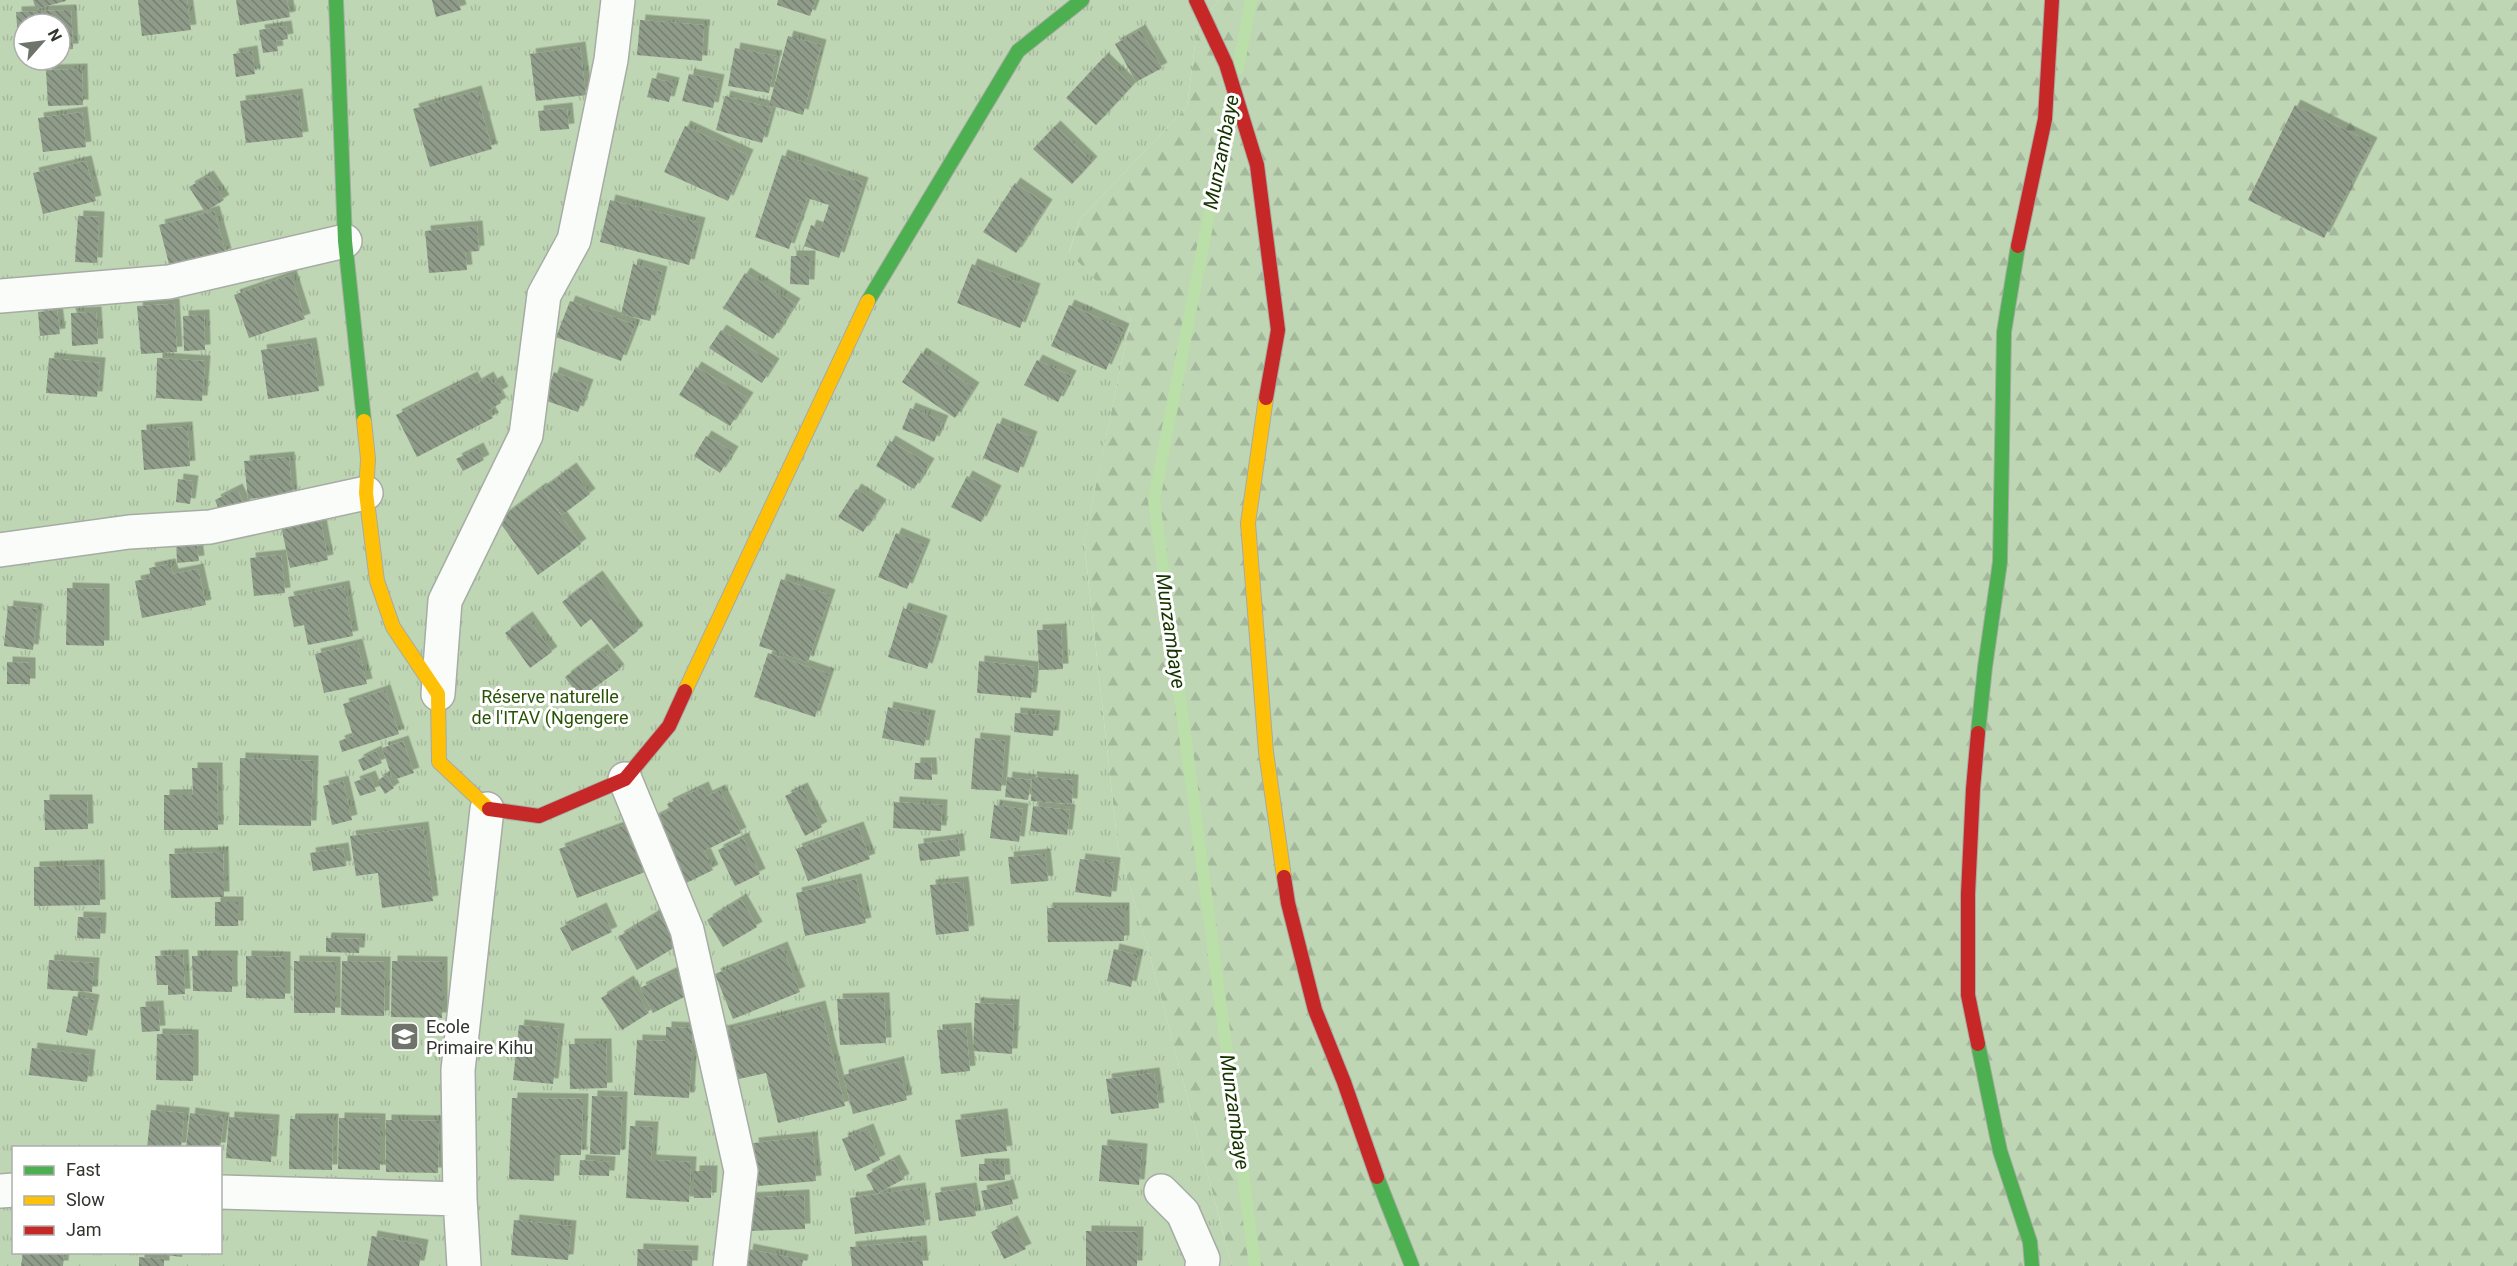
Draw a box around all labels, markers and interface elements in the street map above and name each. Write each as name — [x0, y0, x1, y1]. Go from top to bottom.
north arrow — [12, 12, 72, 72]
text: N — [44, 26, 66, 45]
water label: Munzambaye — [1198, 93, 1244, 211]
water label: Munzambaye — [1151, 572, 1191, 690]
park label: Réserve naturelle de l'ITAV (Ngengere — [472, 686, 629, 729]
place label: Ecole Primaire Kihu — [426, 1016, 533, 1058]
school or university icon: Ecole Primaire Kihu — [389, 1021, 421, 1053]
water label: Munzambaye — [1215, 1053, 1255, 1171]
legend — [12, 1146, 222, 1254]
text: Fast — [66, 1159, 101, 1180]
text: Slow — [66, 1189, 105, 1210]
text: Jam — [66, 1219, 102, 1240]

